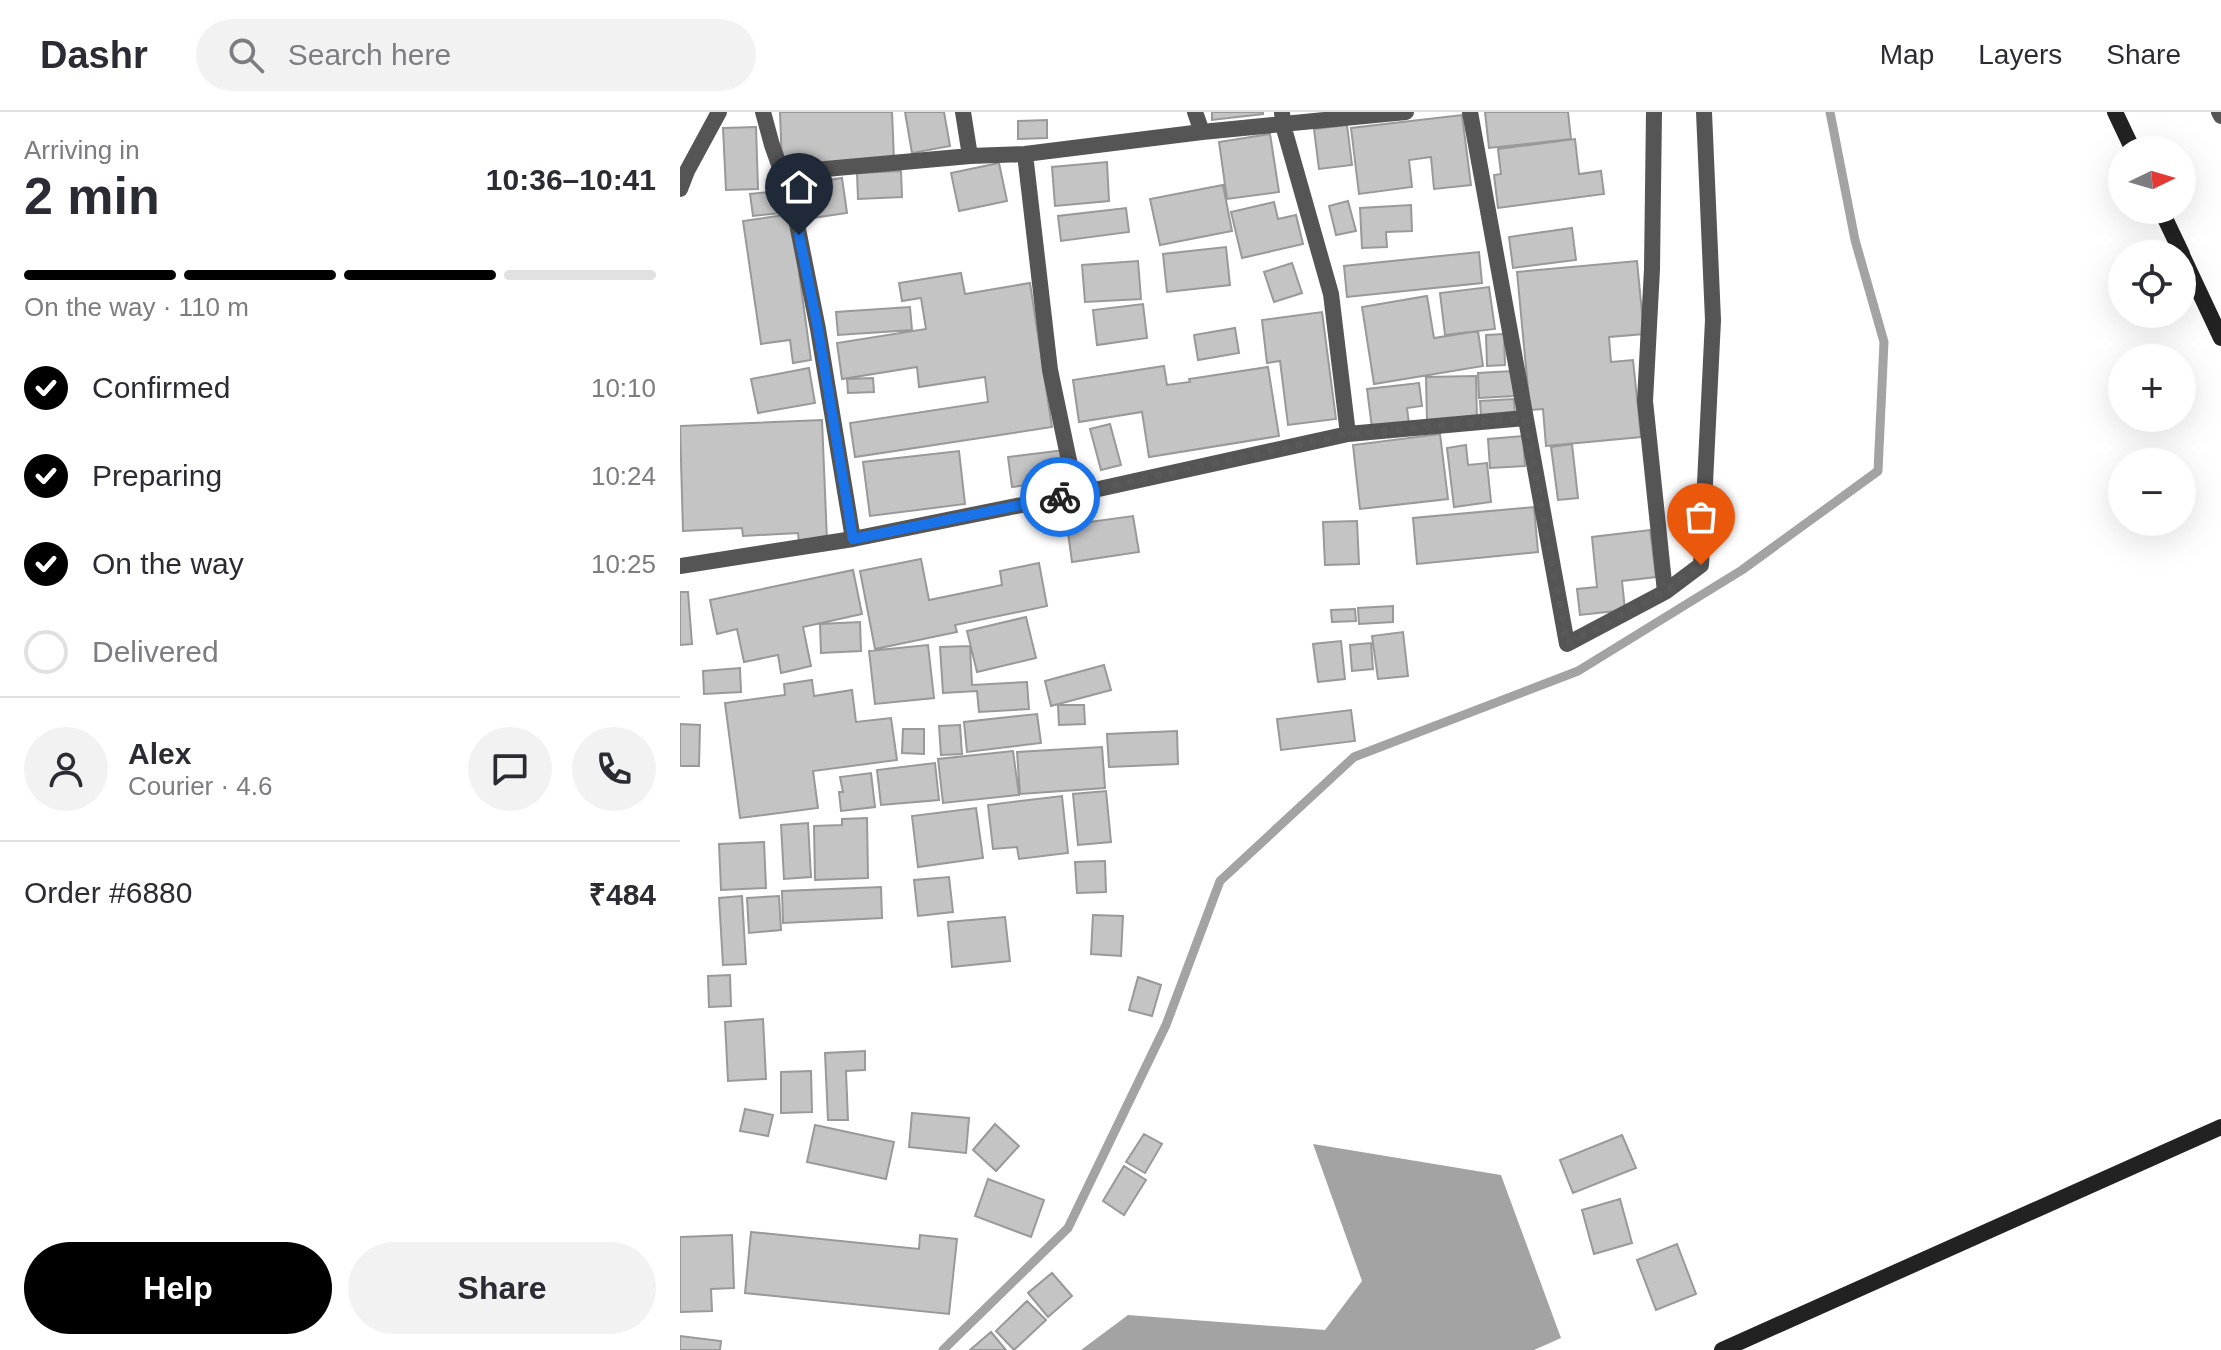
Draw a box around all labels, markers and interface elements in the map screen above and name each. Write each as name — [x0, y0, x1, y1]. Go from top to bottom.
search box — [196, 19, 756, 91]
icon: search — [224, 33, 268, 77]
text: Dashr — [40, 34, 148, 76]
text: Search here — [288, 38, 451, 71]
text: Map — [1880, 39, 1934, 70]
text: Layers — [1978, 39, 2062, 70]
text: Share — [2106, 39, 2181, 70]
text: Arriving in — [24, 135, 140, 165]
north arrow — [2108, 136, 2196, 224]
map controls — [2108, 136, 2196, 536]
pin — [765, 153, 833, 235]
text: 10:36–10:41 — [486, 163, 656, 196]
icon: home — [777, 165, 821, 209]
text: 2 min — [24, 167, 160, 225]
button: locate — [2108, 240, 2196, 328]
text: On the way · 110 m — [24, 292, 249, 322]
button: + — [2108, 344, 2196, 432]
icon: check — [24, 366, 68, 410]
text: Confirmed — [92, 371, 230, 404]
text: 10:10 — [591, 373, 656, 403]
button: − — [2108, 448, 2196, 536]
icon: check — [24, 454, 68, 498]
courier — [1020, 457, 1100, 537]
text: Preparing — [92, 459, 222, 492]
text: 10:24 — [591, 461, 656, 491]
icon: bike — [1038, 475, 1082, 519]
pin — [1667, 483, 1735, 565]
icon: bag — [1679, 495, 1723, 539]
icon: check — [24, 542, 68, 586]
text: On the way — [92, 547, 244, 580]
text: 10:25 — [591, 549, 656, 579]
text: Delivered — [92, 635, 219, 668]
button: person — [24, 727, 108, 811]
button: chat — [468, 727, 552, 811]
button: phone — [572, 727, 656, 811]
text: Alex — [128, 737, 191, 770]
text: Courier · 4.6 — [128, 771, 273, 801]
text: Order #6880 — [24, 876, 192, 909]
text: ₹484 — [589, 878, 656, 911]
button: Help — [24, 1242, 332, 1334]
button: Share — [348, 1242, 656, 1334]

